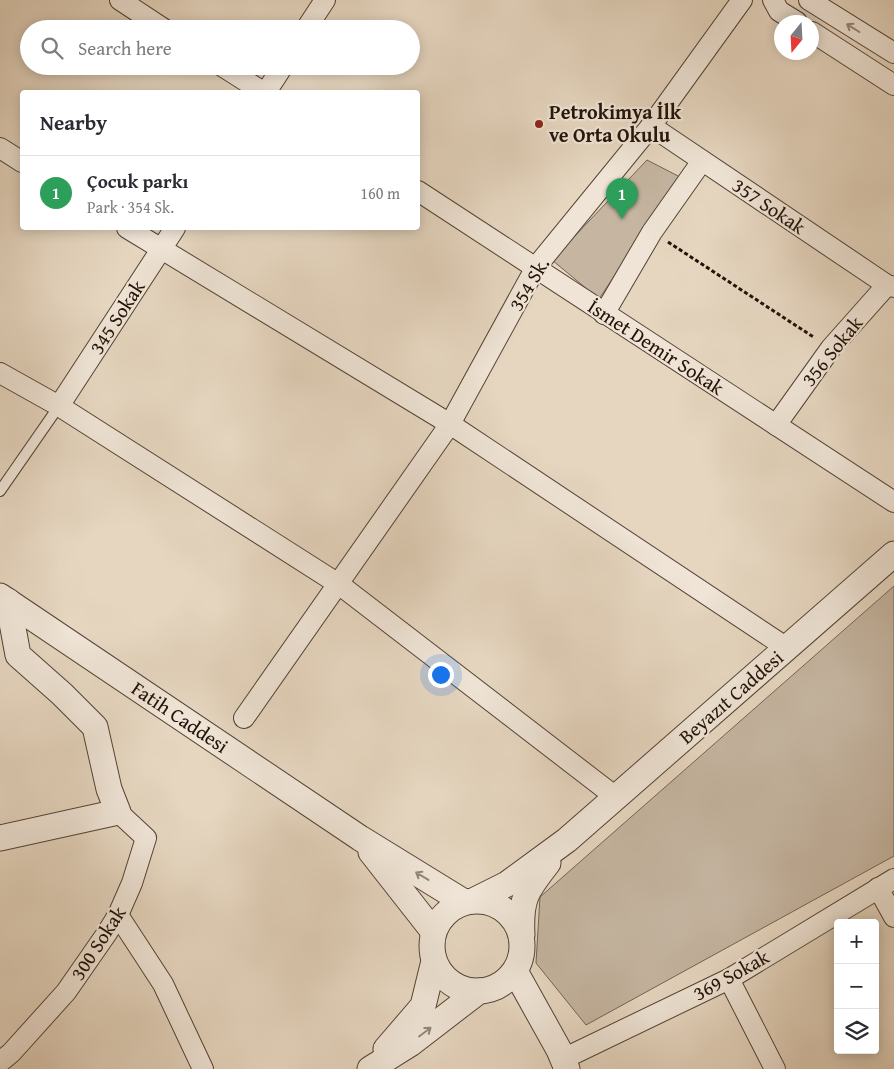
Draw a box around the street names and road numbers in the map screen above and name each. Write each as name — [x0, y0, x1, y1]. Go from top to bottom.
street label: 357 Sokak — [727, 170, 813, 241]
street label: 354 Sk. — [501, 251, 556, 316]
street label: 345 Sokak — [82, 273, 152, 359]
street label: İsmet Demir Sokak — [582, 292, 731, 402]
street label: 356 Sokak — [794, 309, 870, 392]
street label: Beyazıt Caddesi — [672, 643, 790, 750]
street label: Fatih Caddesi — [126, 673, 235, 760]
street label: 300 Sokak — [63, 899, 133, 985]
street label: 369 Sokak — [687, 941, 775, 1007]

